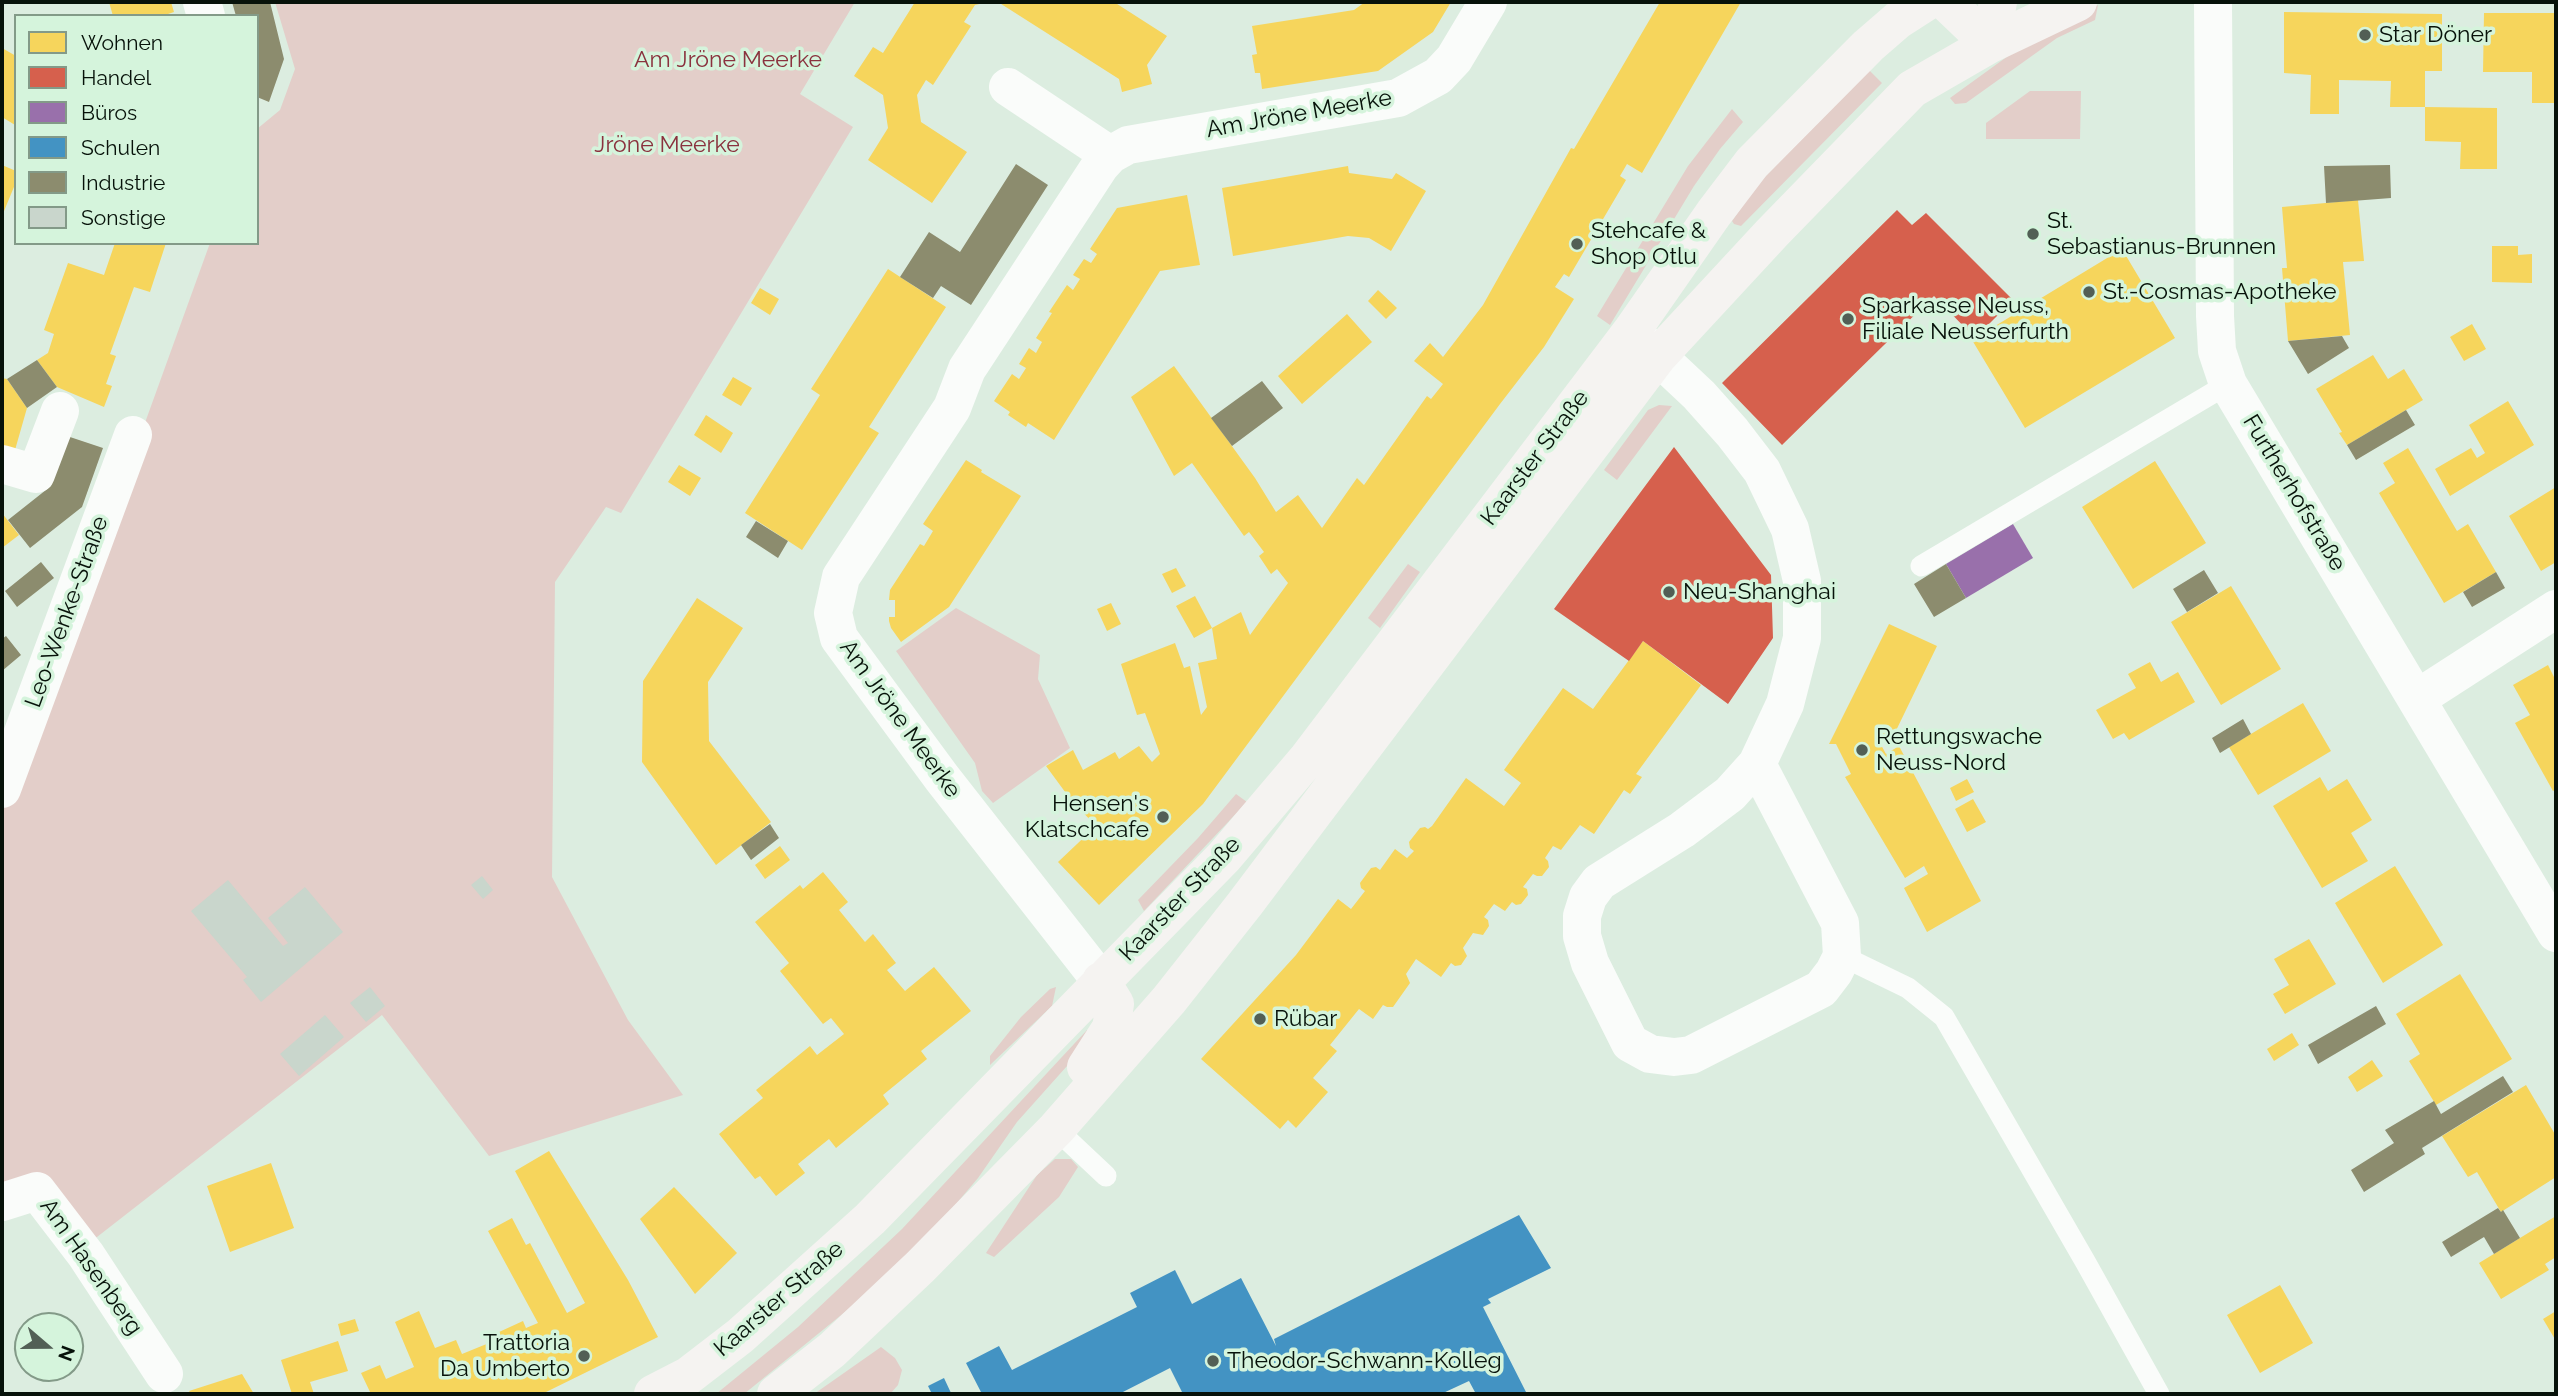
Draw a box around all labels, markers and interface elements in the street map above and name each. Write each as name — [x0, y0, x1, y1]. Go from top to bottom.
legend — [14, 14, 259, 245]
place label: Star Döner — [2379, 21, 2492, 49]
marker: Star Döner — [2357, 27, 2373, 43]
text: Wohnen — [81, 30, 163, 55]
park label: Am Jröne Meerke — [634, 46, 822, 74]
text: Handel — [81, 65, 151, 90]
street label: Am Jröne Meerke — [1204, 84, 1394, 144]
text: Büros — [81, 100, 137, 125]
park label: Jröne Meerke — [594, 131, 740, 159]
text: Schulen — [81, 135, 160, 160]
text: Industrie — [81, 170, 165, 195]
text: Sonstige — [81, 205, 166, 230]
place label: St. Sebastianus-Brunnen — [2047, 207, 2276, 261]
place label: Stehcafe & Shop Otlu — [1591, 217, 1706, 271]
marker: St. Sebastianus-Brunnen — [2025, 226, 2041, 242]
marker: Stehcafe & Shop Otlu — [1569, 236, 1585, 252]
place label: St.-Cosmas-Apotheke — [2103, 278, 2336, 306]
marker: St.-Cosmas-Apotheke — [2081, 284, 2097, 300]
place label: Sparkasse Neuss, Filiale Neusserfurth — [1862, 292, 2069, 346]
marker: Sparkasse Neuss, Filiale Neusserfurth — [1840, 311, 1856, 327]
street label: Kaarster Straße — [1475, 385, 1595, 531]
street label: Furtherhofstraße — [2237, 410, 2351, 576]
street label: Leo-Wenke-Straße — [20, 513, 114, 711]
place label: Neu-Shanghai — [1683, 578, 1836, 606]
marker: Neu-Shanghai — [1661, 584, 1677, 600]
street label: Am Jröne Meerke — [834, 635, 966, 803]
place label: Rettungswache Neuss-Nord — [1876, 723, 2042, 777]
marker: Rettungswache Neuss-Nord — [1854, 742, 1870, 758]
place label: Hensen's Klatschcafe — [1025, 790, 1149, 844]
marker: Hensen's Klatschcafe — [1155, 809, 1171, 825]
street label: Kaarster Straße — [1114, 831, 1246, 967]
place label: Rübar — [1274, 1005, 1337, 1033]
marker: Rübar — [1252, 1011, 1268, 1027]
street label: Am Hasenberg — [34, 1194, 148, 1340]
street label: Kaarster Straße — [709, 1235, 849, 1363]
north arrow — [14, 1312, 84, 1382]
place label: Trattoria Da Umberto — [440, 1329, 570, 1383]
text: N — [54, 1343, 80, 1364]
place label: Theodor-Schwann-Kolleg — [1227, 1347, 1502, 1375]
marker: Trattoria Da Umberto — [576, 1348, 592, 1364]
marker: Theodor-Schwann-Kolleg — [1205, 1353, 1221, 1369]

